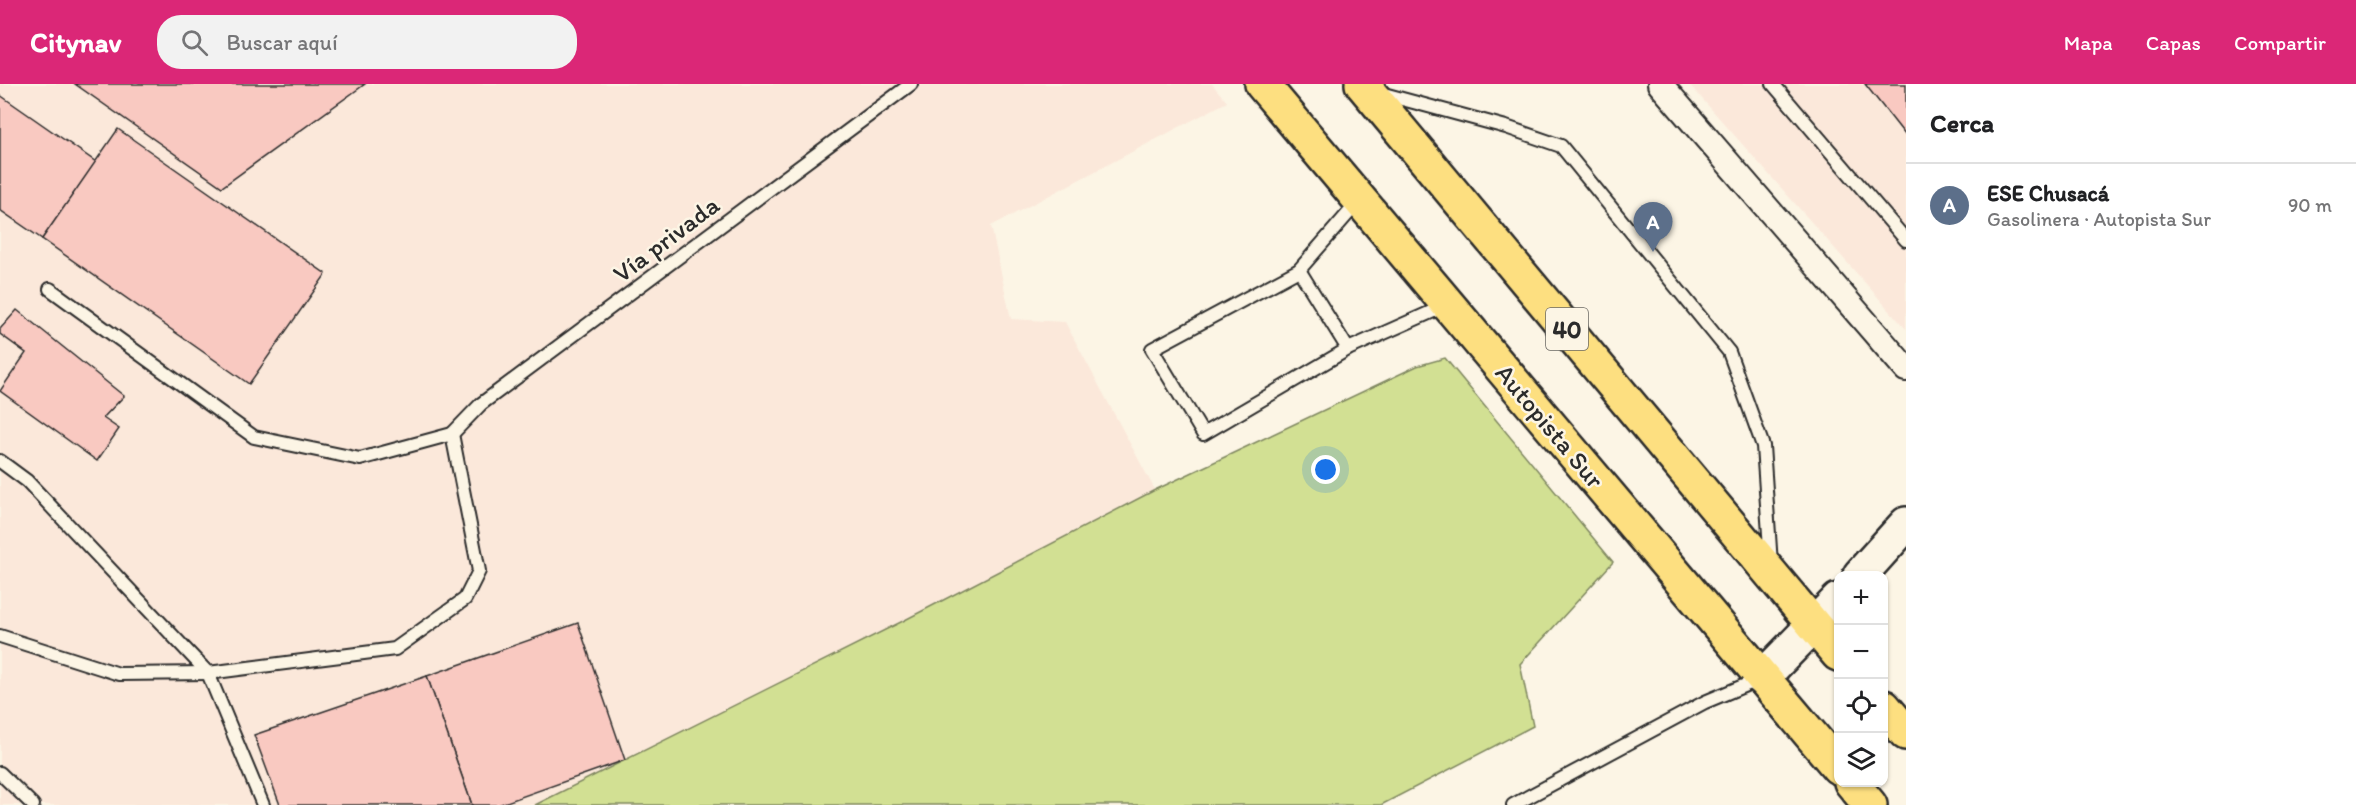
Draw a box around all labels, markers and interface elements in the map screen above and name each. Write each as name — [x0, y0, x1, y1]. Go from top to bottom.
search box — [157, 15, 577, 69]
text: Citynav — [30, 25, 121, 59]
icon: search — [178, 26, 211, 59]
text: Buscar aquí — [226, 29, 338, 56]
text: Mapa — [2064, 30, 2113, 55]
text: Capas — [2146, 30, 2201, 55]
text: Compartir — [2234, 30, 2326, 55]
text: Cerca — [1930, 107, 1994, 139]
text: ESE Chusacá — [1987, 180, 2109, 207]
street label: Vía privada — [606, 188, 726, 289]
text: A — [1943, 193, 1956, 217]
text: 90 m — [2288, 193, 2332, 217]
pin: A — [1634, 202, 1672, 252]
text: Gasolinera · Autopista Sur — [1987, 207, 2211, 231]
road number: 40 — [1546, 308, 1588, 350]
street label: Autopista Sur — [1489, 357, 1611, 495]
your location — [1311, 455, 1340, 484]
map controls — [1834, 571, 1888, 787]
button: + — [1834, 571, 1888, 625]
button: − — [1834, 625, 1888, 679]
button: locate — [1834, 679, 1888, 733]
button: layers — [1834, 733, 1888, 787]

